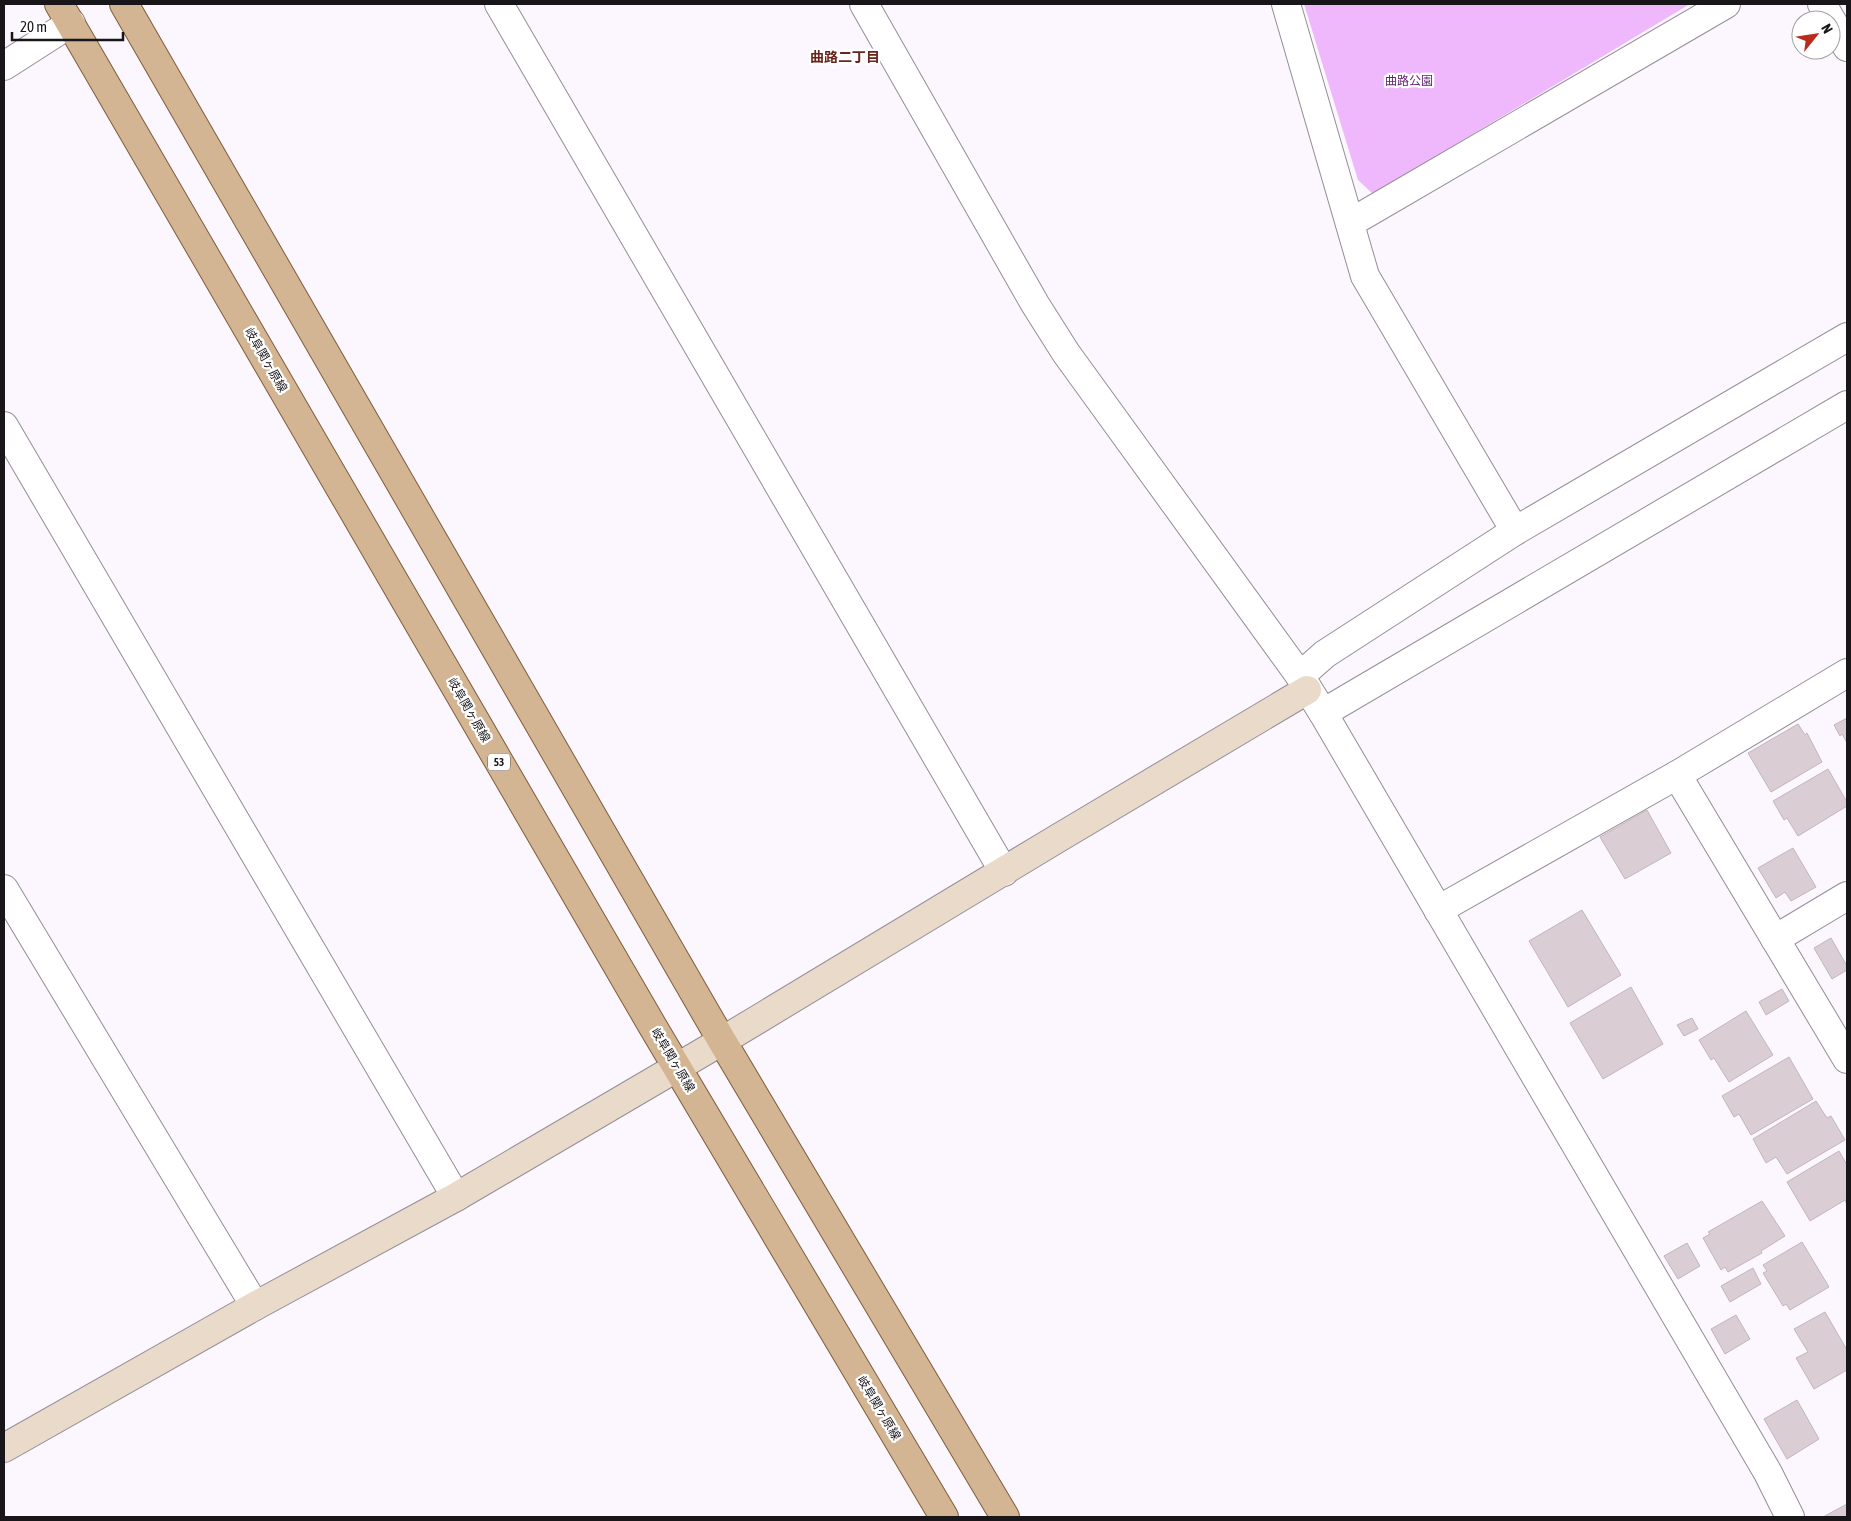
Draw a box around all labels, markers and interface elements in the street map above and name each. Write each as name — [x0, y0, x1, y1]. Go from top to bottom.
scale bar — [12, 10, 124, 42]
north arrow — [1791, 10, 1841, 60]
text: 20 m — [20, 18, 47, 35]
text: N — [1818, 21, 1836, 36]
district label: 曲路二丁目 — [810, 49, 880, 65]
park label: 曲路公園 — [1385, 74, 1433, 88]
street label: 岐阜関ヶ原線 — [242, 325, 290, 395]
street label: 岐阜関ヶ原線 — [445, 675, 493, 745]
road number: 53 — [488, 754, 510, 770]
street label: 岐阜関ヶ原線 — [648, 1026, 698, 1094]
street label: 岐阜関ヶ原線 — [854, 1374, 904, 1442]

